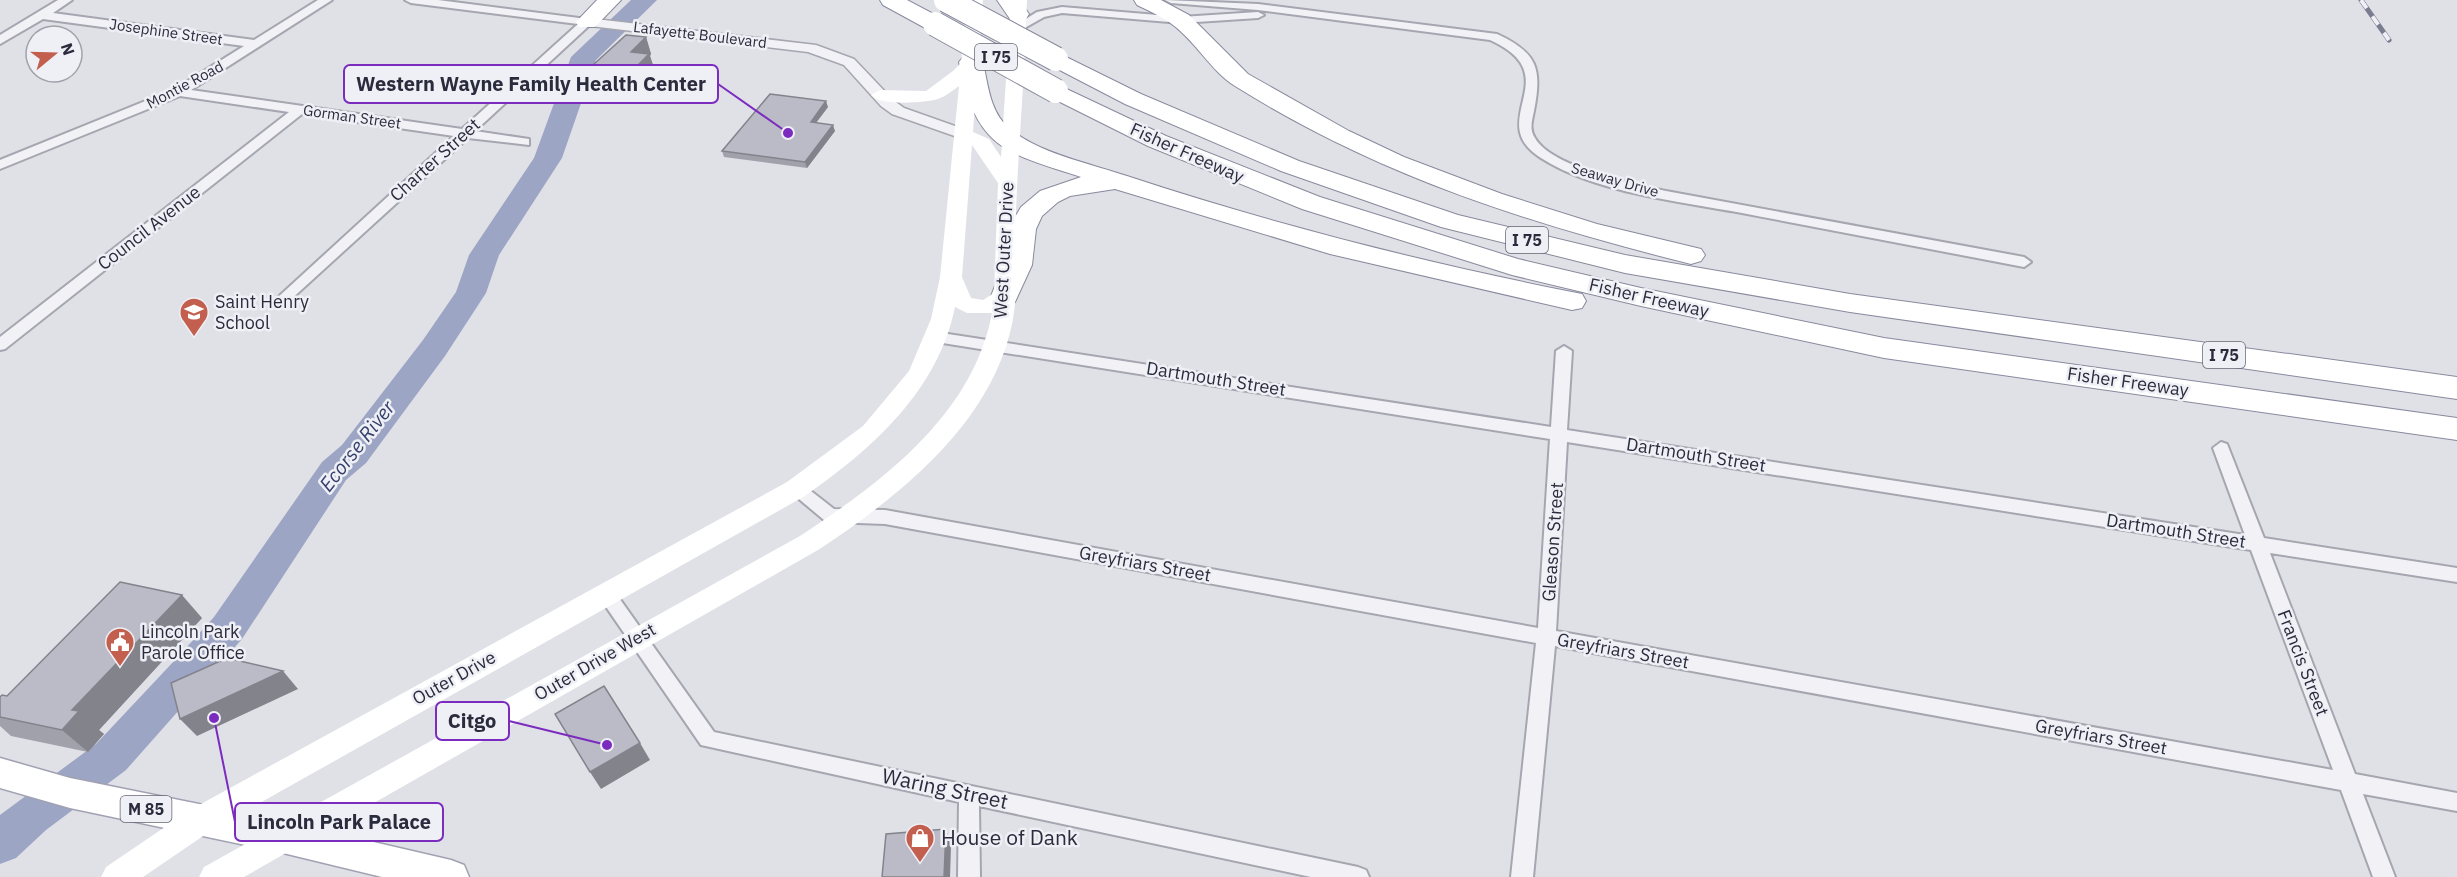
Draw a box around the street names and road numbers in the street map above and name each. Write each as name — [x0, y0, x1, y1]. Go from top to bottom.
street label: Josephine Street — [108, 14, 224, 49]
street label: Lafayette Boulevard — [632, 17, 768, 52]
road number: I 75 — [975, 44, 1017, 70]
street label: Montie Road — [143, 56, 226, 113]
street label: Gorman Street — [302, 100, 402, 133]
street label: Charter Street — [385, 113, 485, 206]
street label: Fisher Freeway — [1127, 117, 1248, 188]
street label: Seaway Drive — [1569, 158, 1661, 201]
street label: Council Avenue — [93, 180, 205, 275]
street label: West Outer Drive — [988, 181, 1019, 319]
road number: I 75 — [1506, 227, 1548, 253]
street label: Fisher Freeway — [1587, 273, 1711, 322]
road number: I 75 — [2203, 342, 2245, 368]
street label: Dartmouth Street — [1145, 356, 1287, 401]
street label: Fisher Freeway — [2066, 362, 2190, 401]
street label: Dartmouth Street — [1625, 432, 1767, 477]
street label: Gleason Street — [1537, 482, 1568, 602]
street label: Dartmouth Street — [2105, 508, 2247, 553]
street label: Greyfriars Street — [1077, 541, 1213, 586]
street label: Francis Street — [2273, 606, 2334, 719]
street label: Outer Drive West — [530, 617, 660, 706]
street label: Greyfriars Street — [1555, 628, 1691, 673]
street label: Outer Drive — [408, 645, 500, 710]
street label: Greyfriars Street — [2033, 714, 2169, 759]
street label: Waring Street — [880, 761, 1011, 815]
road number: M 85 — [120, 796, 172, 822]

